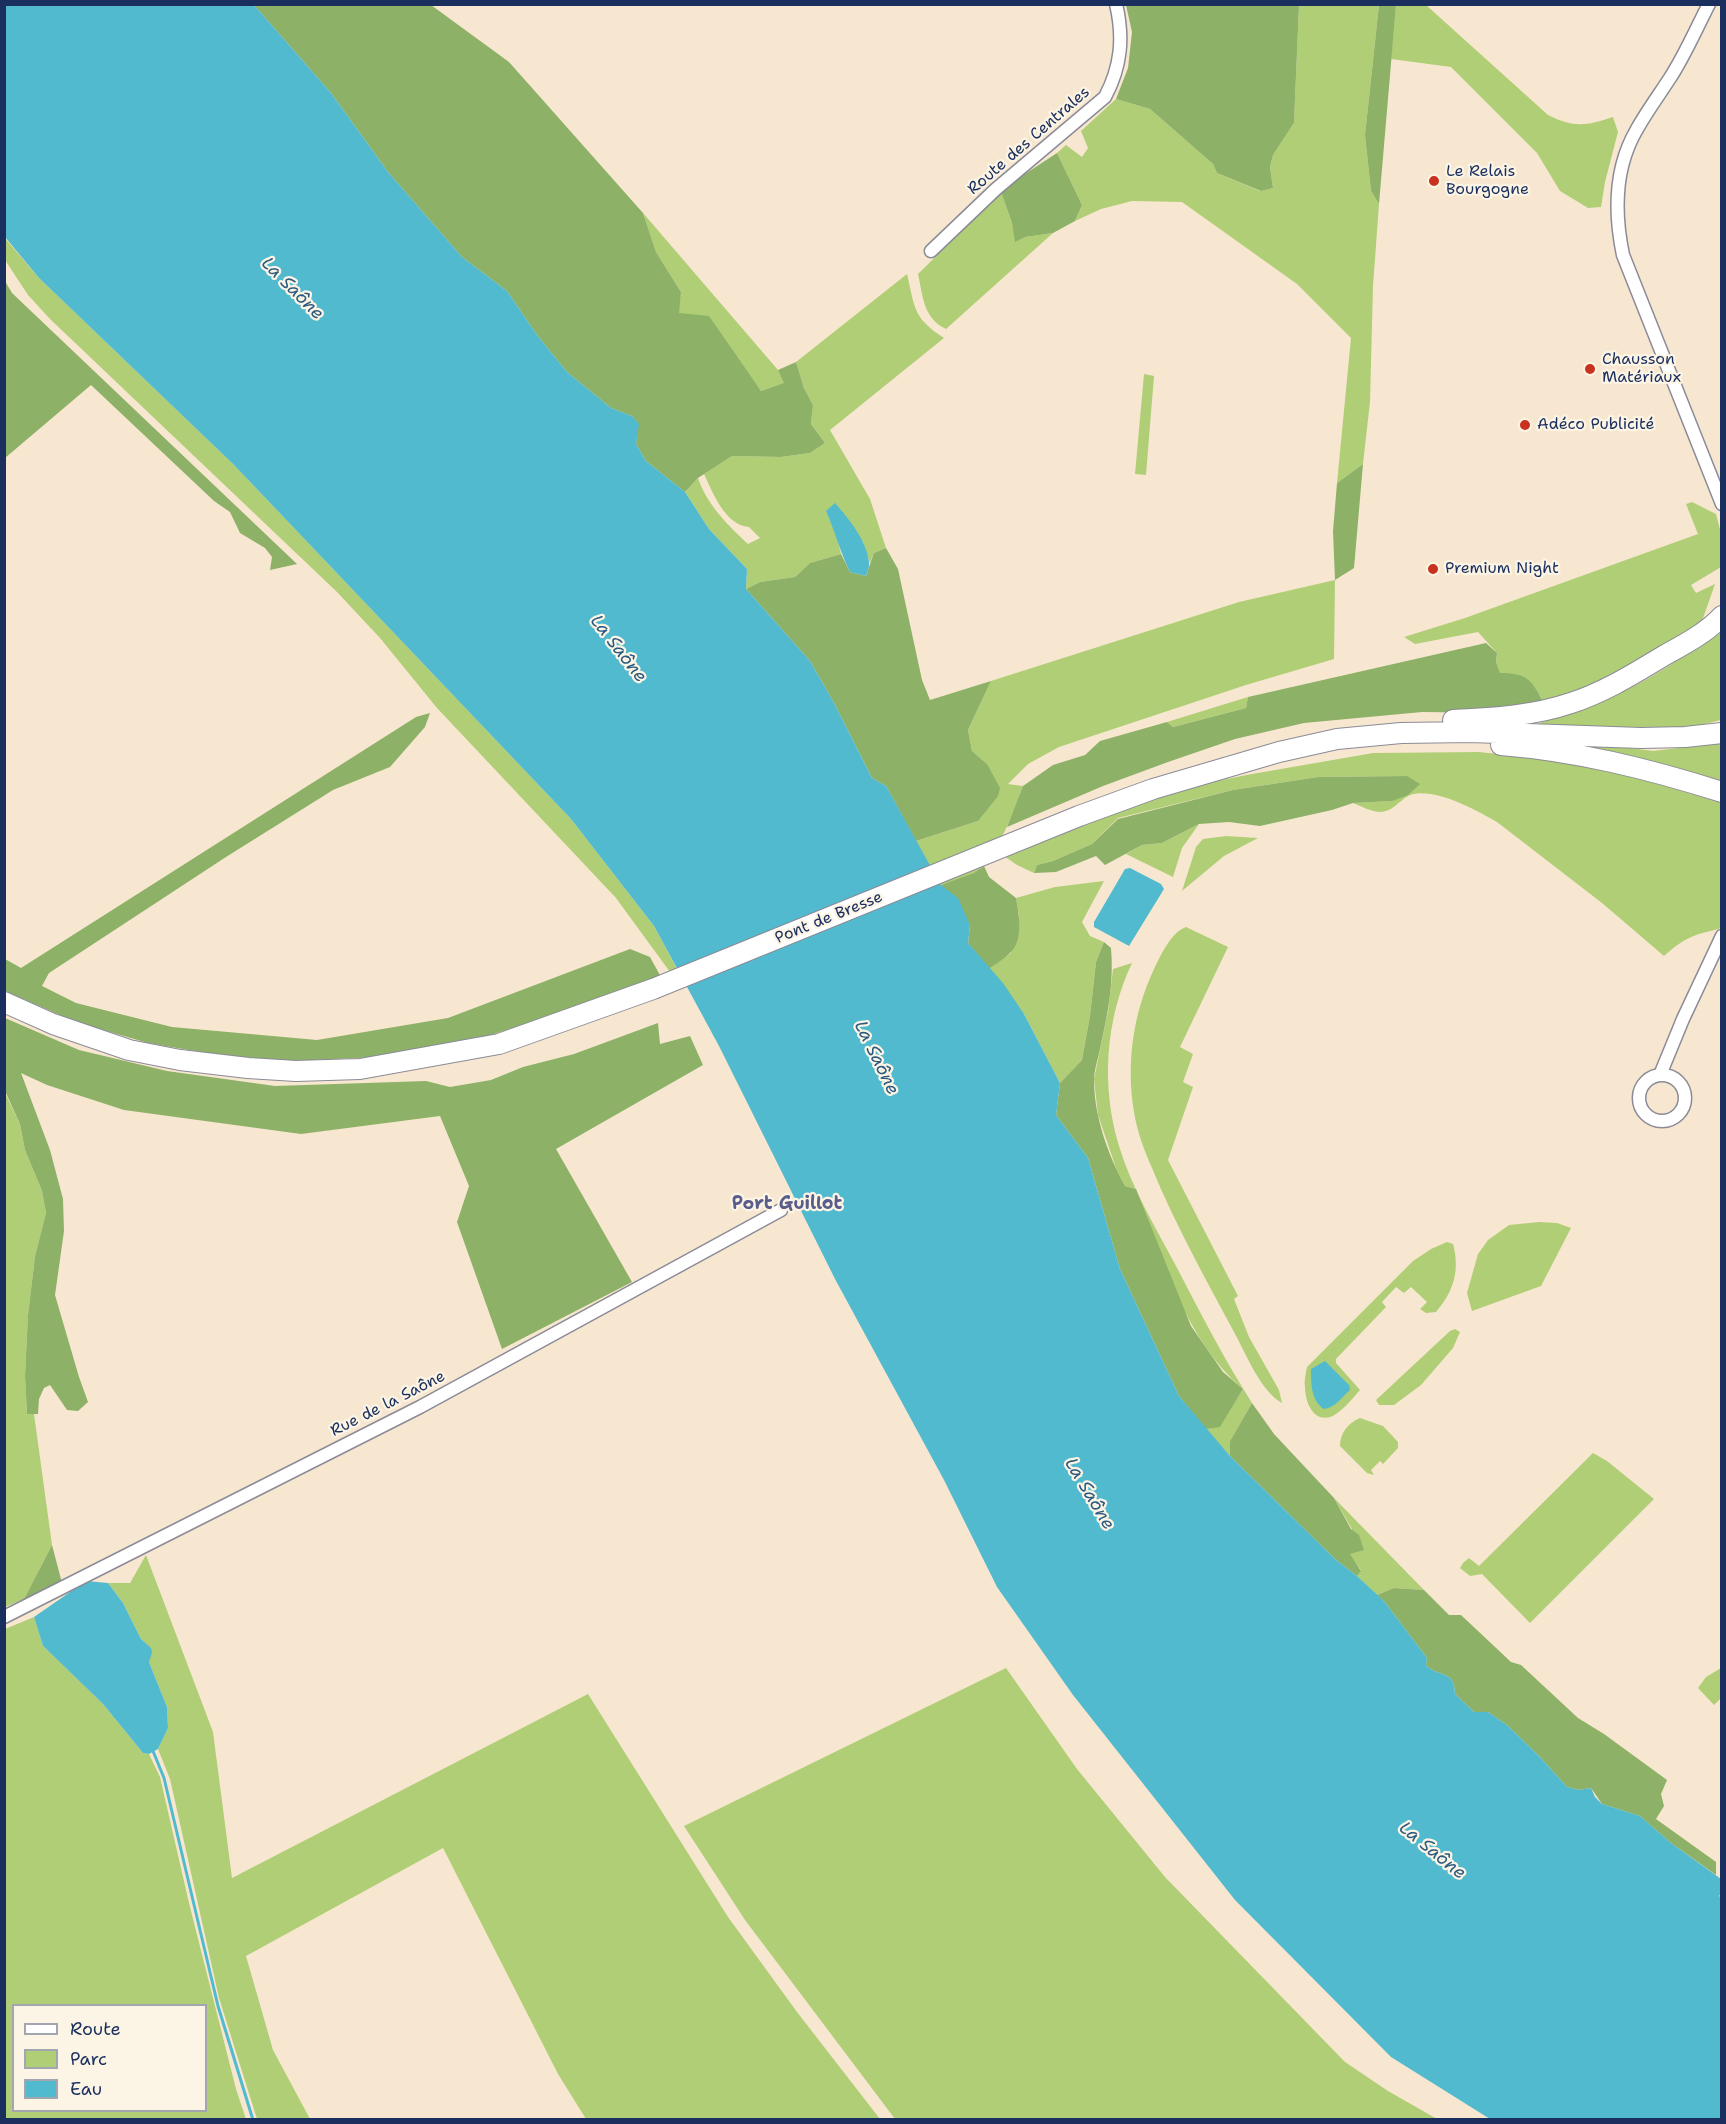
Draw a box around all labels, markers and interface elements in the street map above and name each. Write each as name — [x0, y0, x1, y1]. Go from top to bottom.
street label: Route des Centrales — [964, 83, 1094, 199]
place label: Le Relais Bourgogne — [1446, 162, 1529, 200]
marker: Le Relais Bourgogne — [1427, 174, 1441, 188]
water label: La Saône — [256, 253, 328, 325]
place label: Chausson Matériaux — [1602, 350, 1681, 388]
marker: Chausson Matériaux — [1583, 362, 1597, 376]
place label: Adéco Publicité — [1537, 415, 1655, 435]
marker: Adéco Publicité — [1518, 418, 1532, 432]
place label: Premium Night — [1445, 559, 1559, 579]
marker: Premium Night — [1426, 562, 1440, 576]
water label: La Saône — [585, 611, 651, 687]
street label: Pont de Bresse — [772, 888, 886, 948]
water label: La Saône — [849, 1017, 903, 1099]
district label: Port Guillot — [732, 1193, 842, 1215]
street label: Rue de la Saône — [328, 1367, 448, 1441]
water label: La Saône — [1059, 1454, 1119, 1534]
water label: La Saône — [1394, 1818, 1470, 1884]
legend — [12, 2004, 207, 2112]
text: Route — [70, 2017, 121, 2041]
text: Parc — [70, 2047, 107, 2071]
text: Eau — [70, 2077, 102, 2101]

